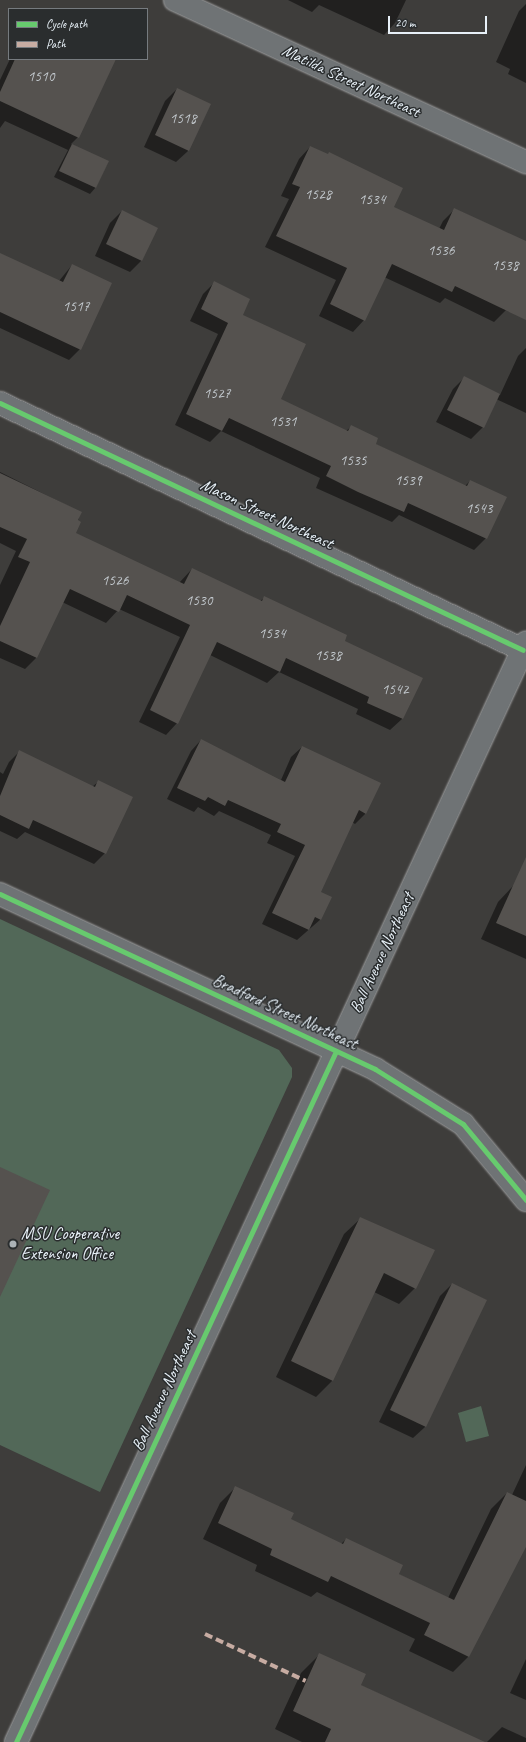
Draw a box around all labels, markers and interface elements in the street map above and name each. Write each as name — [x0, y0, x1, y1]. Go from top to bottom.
legend — [8, 8, 148, 60]
scale bar — [390, 8, 489, 34]
text: 20 m — [395, 15, 415, 31]
text: Cycle path — [46, 16, 88, 32]
text: Path — [46, 36, 66, 52]
street label: Matilda Street Northeast — [279, 40, 423, 122]
house number: 1510 — [28, 68, 54, 86]
house number: 1518 — [170, 110, 196, 128]
house number: 1528 — [305, 186, 331, 204]
house number: 1534 — [359, 191, 385, 209]
house number: 1536 — [428, 242, 454, 260]
house number: 1538 — [492, 257, 518, 275]
house number: 1517 — [63, 298, 89, 316]
house number: 1527 — [204, 385, 230, 403]
house number: 1531 — [270, 413, 296, 431]
house number: 1535 — [340, 452, 366, 470]
house number: 1539 — [395, 472, 421, 490]
street label: Mason Street Northeast — [197, 474, 337, 554]
house number: 1543 — [466, 500, 492, 518]
house number: 1526 — [102, 572, 128, 590]
house number: 1530 — [186, 592, 212, 610]
house number: 1534 — [259, 625, 285, 643]
house number: 1538 — [315, 647, 341, 665]
house number: 1542 — [382, 681, 408, 699]
street label: Ball Avenue Northeast — [346, 890, 418, 1016]
street label: Bradford Street Northeast — [209, 969, 361, 1055]
place label: MSU Cooperative Extension Office — [21, 1224, 119, 1264]
marker: MSU Cooperative Extension Office — [8, 1239, 18, 1249]
street label: Ball Avenue Northeast — [128, 1328, 200, 1454]

